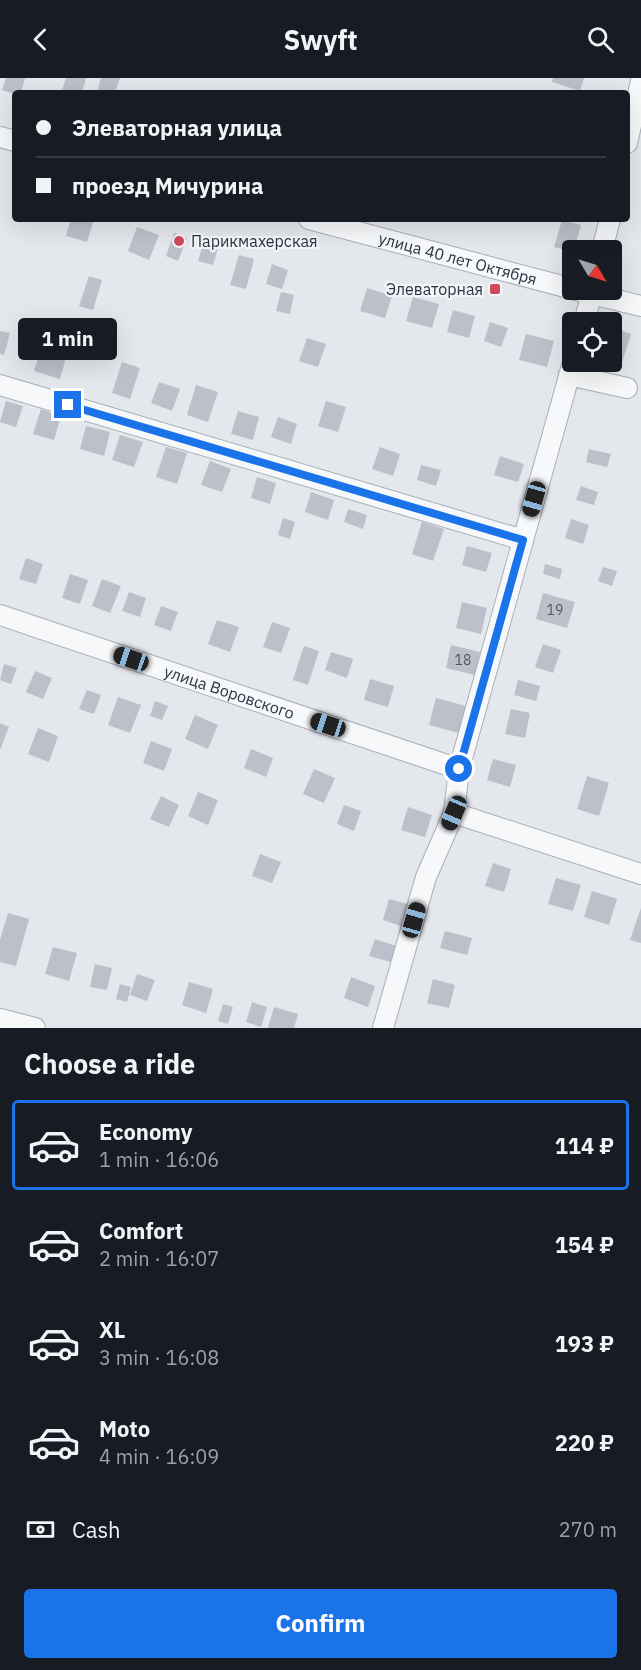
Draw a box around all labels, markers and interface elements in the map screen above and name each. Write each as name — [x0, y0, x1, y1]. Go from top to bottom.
text: Swyft — [283, 22, 358, 57]
icon: back — [24, 23, 57, 56]
icon: search — [584, 23, 617, 56]
text: Элеваторная улица — [72, 113, 282, 142]
text: проезд Мичурина — [72, 171, 263, 200]
street label: улица 40 лет Октября — [376, 228, 539, 289]
place label: Парикмахерская — [191, 231, 318, 251]
marker: Парикмахерская — [172, 234, 186, 248]
north arrow — [562, 240, 622, 300]
map controls — [562, 240, 622, 372]
place label: Элеваторная — [386, 279, 483, 299]
marker: Элеваторная — [488, 282, 502, 296]
button: locate — [562, 312, 622, 372]
callout: 1 min — [19, 318, 118, 360]
text: 1 min — [41, 325, 94, 352]
route end — [54, 391, 81, 418]
car — [520, 479, 548, 519]
house number: 19 — [547, 601, 563, 619]
car — [111, 645, 151, 673]
house number: 18 — [455, 651, 471, 669]
street label: улица Воровского — [162, 661, 297, 723]
car — [308, 711, 348, 739]
route start — [445, 755, 472, 782]
car — [439, 793, 469, 833]
car — [400, 900, 428, 940]
text: Choose a ride — [24, 1046, 195, 1081]
text: Economy — [99, 1117, 193, 1146]
icon: car — [27, 1118, 81, 1172]
text: 114 ₽ — [555, 1131, 614, 1160]
text: 1 min · 16:06 — [99, 1146, 219, 1173]
text: Comfort — [99, 1216, 183, 1245]
icon: car — [27, 1217, 81, 1271]
text: 154 ₽ — [555, 1230, 614, 1259]
text: 2 min · 16:07 — [99, 1245, 219, 1272]
text: XL — [99, 1315, 125, 1344]
icon: car — [27, 1316, 81, 1370]
text: 193 ₽ — [555, 1329, 614, 1358]
text: 3 min · 16:08 — [99, 1344, 219, 1371]
text: Moto — [99, 1414, 150, 1443]
icon: car — [27, 1415, 81, 1469]
text: 220 ₽ — [555, 1428, 614, 1457]
text: 4 min · 16:09 — [99, 1443, 219, 1470]
icon: cash — [24, 1513, 57, 1546]
text: Cash — [72, 1515, 121, 1544]
text: 270 m — [559, 1516, 617, 1543]
button: Confirm — [24, 1589, 617, 1658]

